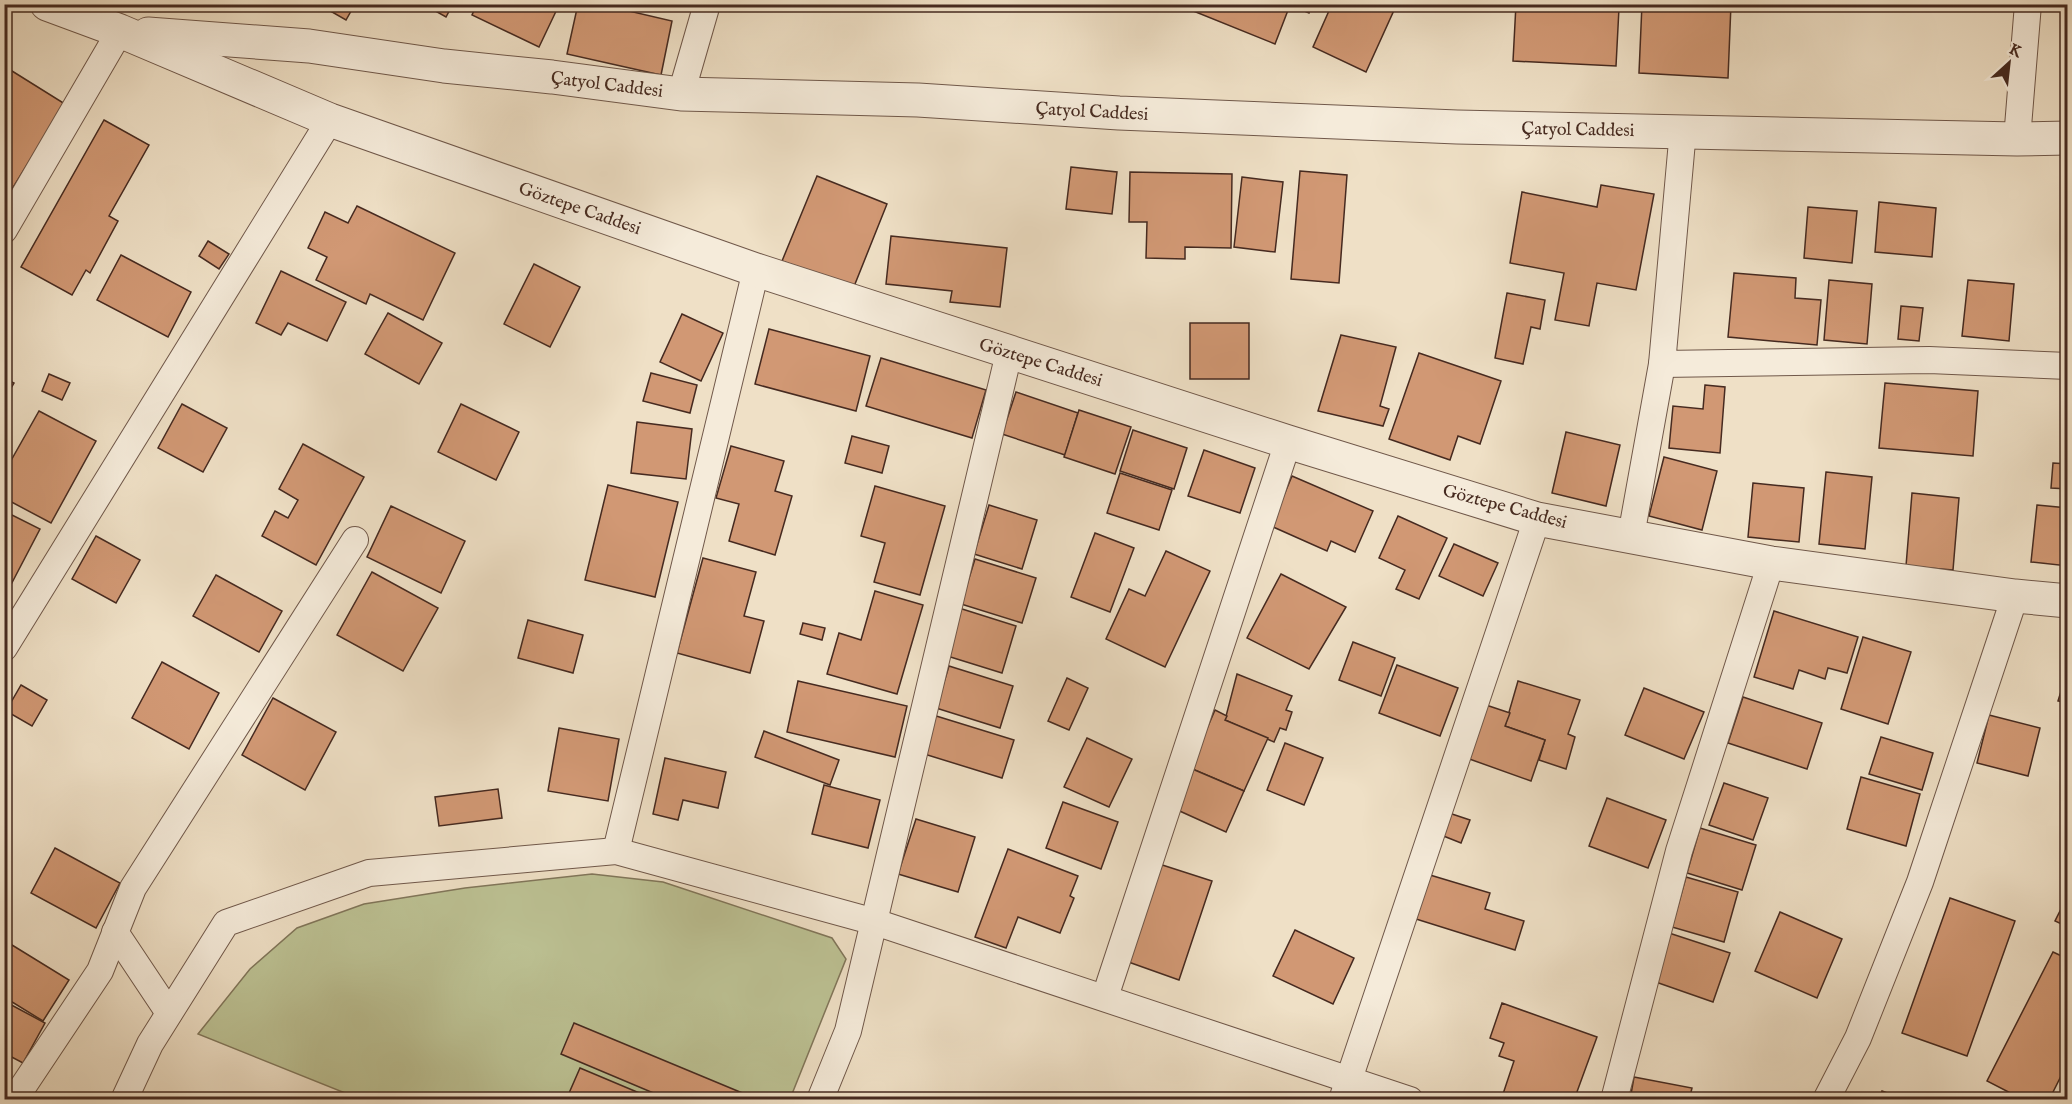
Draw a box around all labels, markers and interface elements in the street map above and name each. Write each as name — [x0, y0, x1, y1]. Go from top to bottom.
north arrow — [1979, 33, 2039, 93]
text: K — [2005, 40, 2026, 64]
street label: Çatyol Caddesi — [549, 67, 665, 104]
street label: Çatyol Caddesi — [1035, 98, 1149, 127]
street label: Çatyol Caddesi — [1521, 118, 1635, 143]
street label: Göztepe Caddesi — [515, 178, 644, 241]
street label: Göztepe Caddesi — [976, 334, 1105, 393]
street label: Göztepe Caddesi — [1440, 480, 1570, 535]

